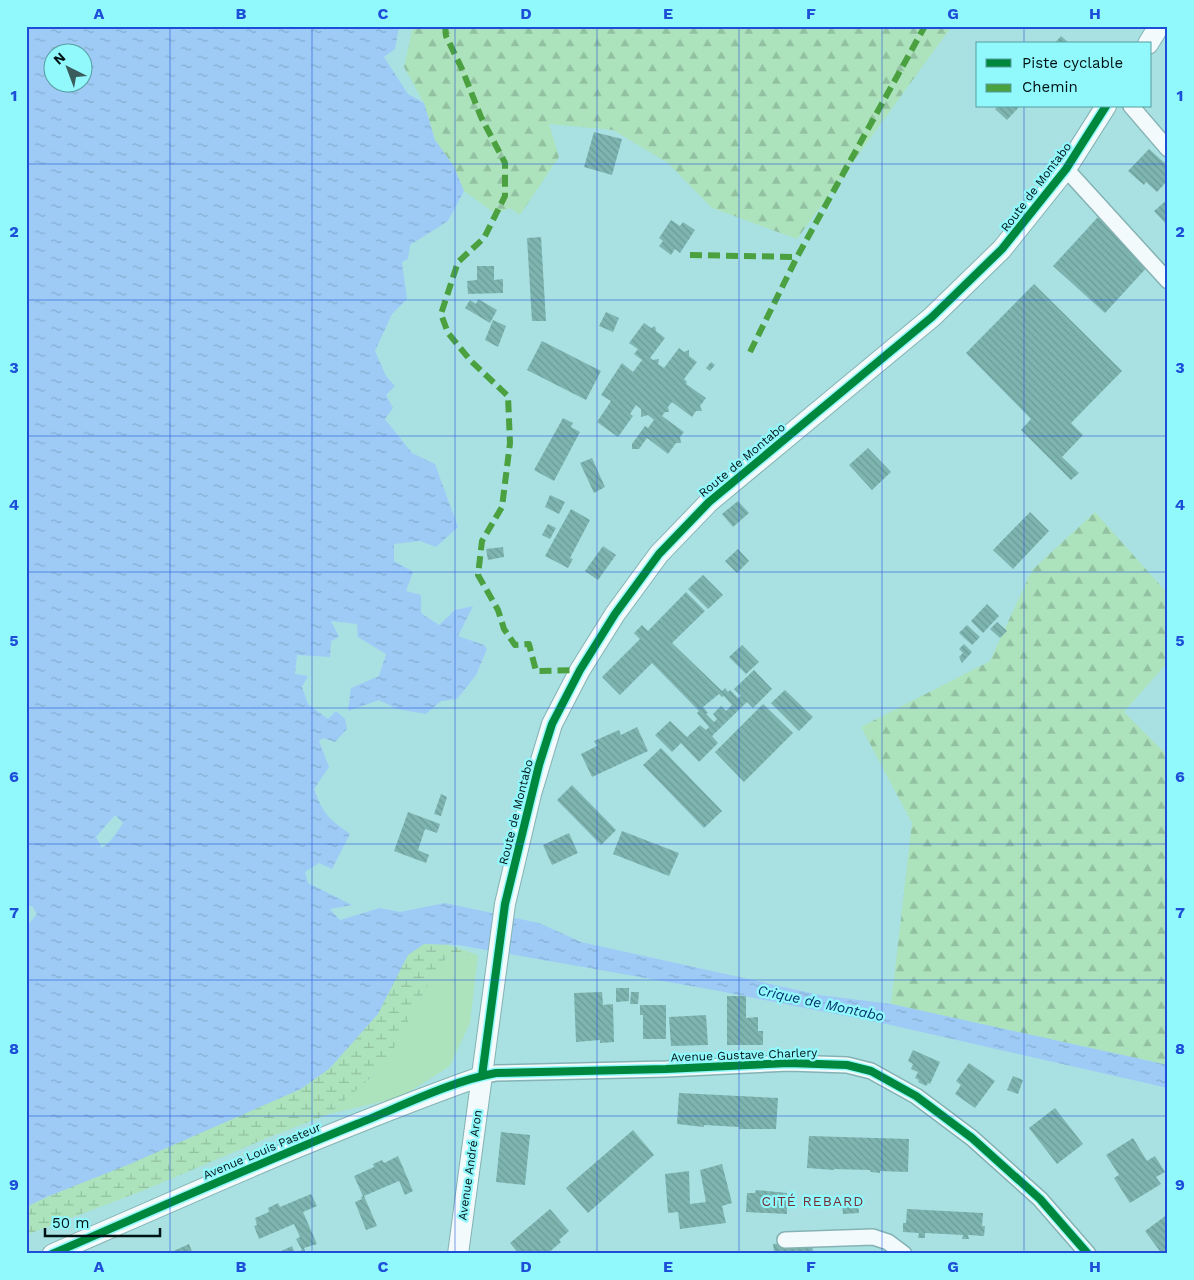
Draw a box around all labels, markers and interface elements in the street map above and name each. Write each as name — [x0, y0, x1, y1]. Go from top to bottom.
text: A — [94, 4, 105, 23]
text: B — [236, 4, 247, 23]
text: C — [378, 4, 389, 23]
text: D — [520, 4, 532, 23]
text: E — [663, 4, 673, 23]
text: F — [806, 4, 816, 23]
text: G — [947, 4, 959, 23]
text: H — [1089, 4, 1101, 23]
north arrow — [42, 42, 92, 92]
legend — [976, 42, 1152, 108]
text: N — [50, 49, 69, 68]
text: Piste cyclable — [1022, 54, 1123, 72]
text: Chemin — [1022, 78, 1078, 96]
text: 1 — [11, 86, 17, 105]
text: 1 — [1177, 86, 1183, 105]
street label: Route de Montabo — [998, 140, 1074, 234]
text: 2 — [9, 222, 19, 241]
text: 2 — [1175, 222, 1185, 241]
text: 3 — [9, 358, 19, 377]
text: 3 — [1175, 358, 1185, 377]
street label: Route de Montabo — [696, 420, 788, 500]
text: 4 — [9, 495, 19, 514]
text: 4 — [1175, 495, 1185, 514]
text: 5 — [9, 631, 19, 650]
text: 5 — [1175, 631, 1185, 650]
street label: Route de Montabo — [496, 758, 536, 866]
text: 6 — [9, 767, 19, 786]
text: 6 — [1175, 767, 1185, 786]
text: 7 — [9, 903, 19, 922]
text: 7 — [1175, 903, 1185, 922]
water label: Crique de Montabo — [756, 982, 886, 1024]
text: 8 — [9, 1039, 19, 1058]
text: 8 — [1175, 1039, 1185, 1058]
street label: Avenue Gustave Charlery — [670, 1045, 818, 1065]
street label: Avenue André Aron — [455, 1109, 485, 1221]
street label: Avenue Louis Pasteur — [201, 1120, 323, 1182]
text: 9 — [9, 1175, 19, 1194]
text: 9 — [1175, 1175, 1185, 1194]
district label: CITÉ REBARD — [762, 1193, 864, 1209]
scale bar — [45, 1205, 160, 1237]
text: 50 m — [52, 1214, 89, 1232]
text: A — [94, 1257, 105, 1276]
text: B — [236, 1257, 247, 1276]
text: C — [378, 1257, 389, 1276]
text: D — [520, 1257, 532, 1276]
text: E — [663, 1257, 673, 1276]
text: F — [806, 1257, 816, 1276]
text: G — [947, 1257, 959, 1276]
text: H — [1089, 1257, 1101, 1276]

